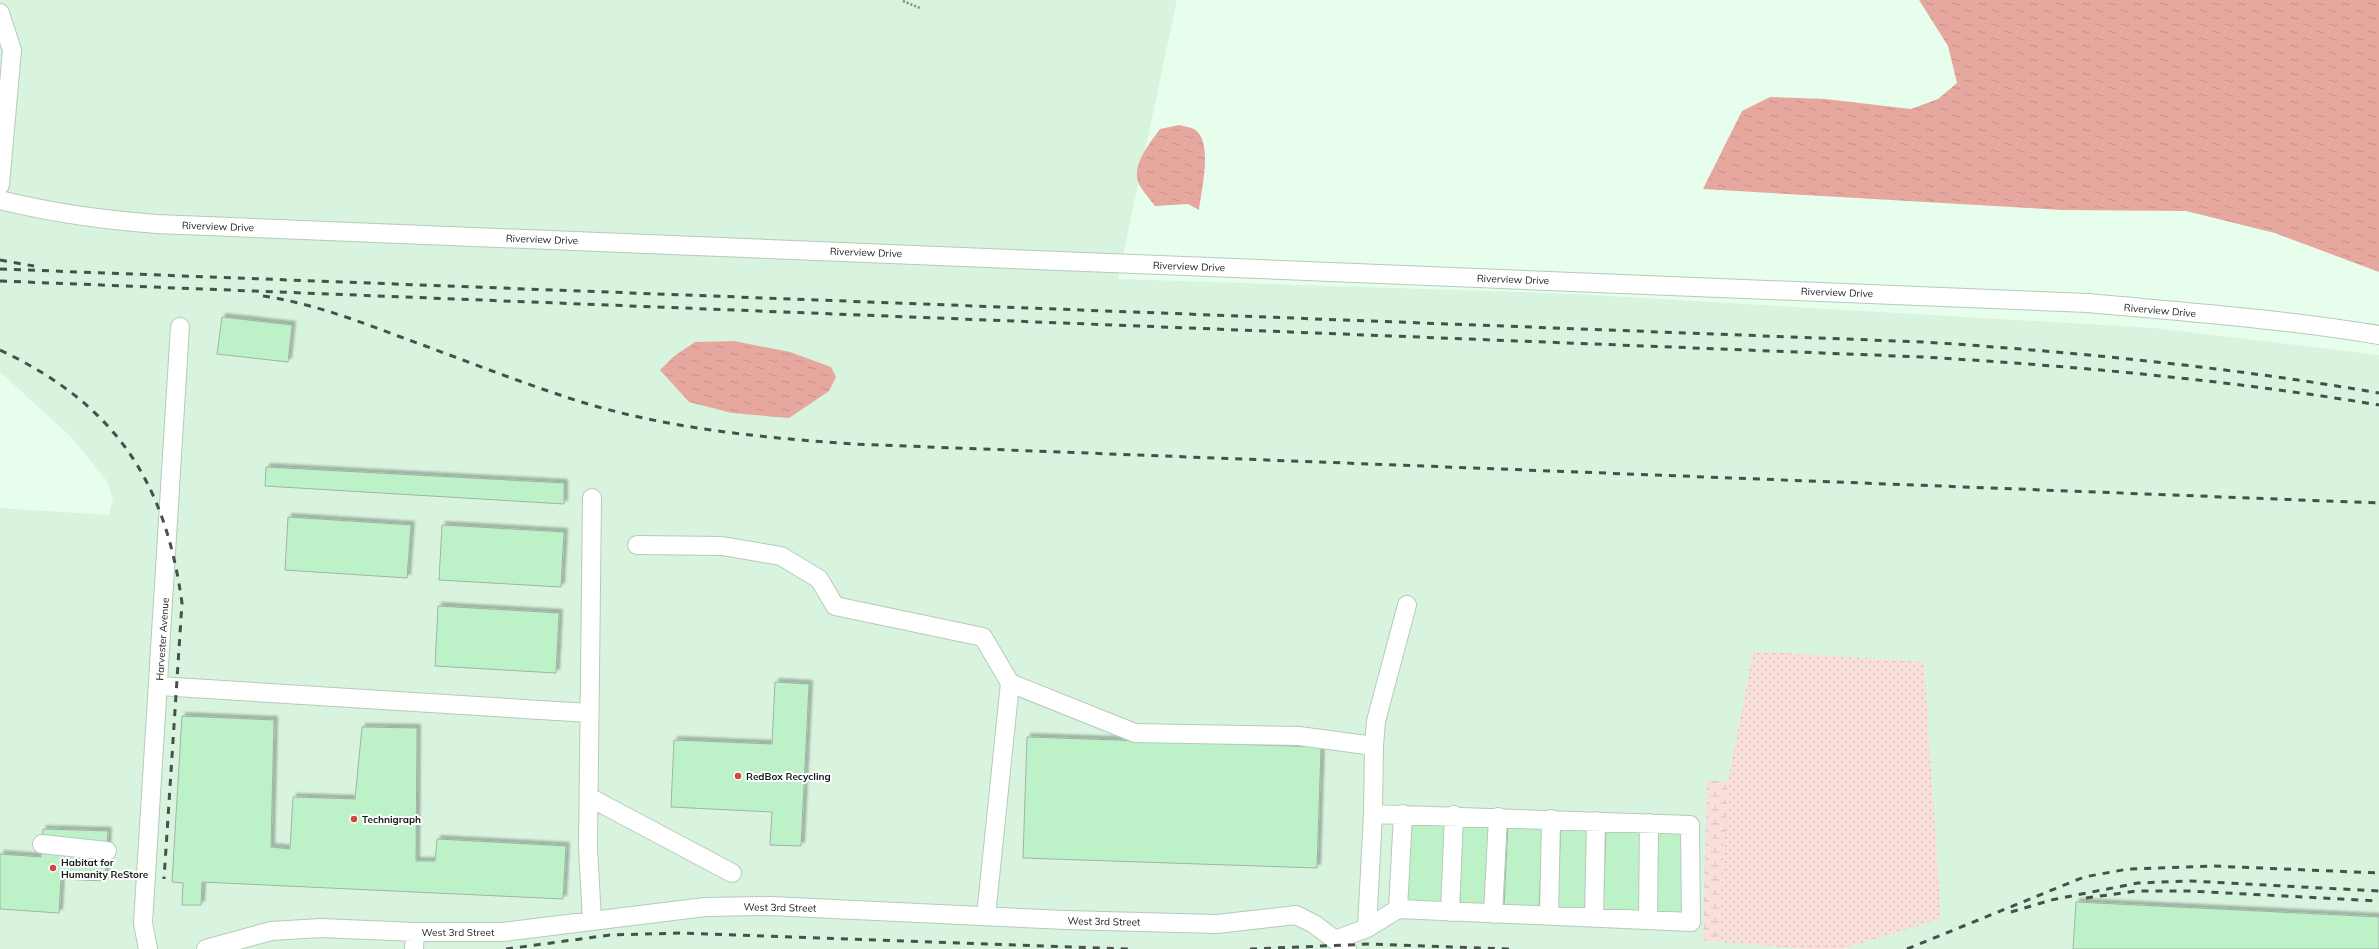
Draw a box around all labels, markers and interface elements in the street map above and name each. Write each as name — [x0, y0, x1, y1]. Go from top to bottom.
street label: Riverview Drive — [182, 219, 254, 234]
street label: Riverview Drive — [506, 232, 578, 247]
street label: Riverview Drive — [830, 245, 902, 260]
street label: Riverview Drive — [1153, 259, 1225, 274]
street label: Riverview Drive — [1477, 272, 1549, 287]
street label: Riverview Drive — [1801, 285, 1873, 300]
street label: Riverview Drive — [2123, 301, 2197, 320]
street label: Harvester Avenue — [153, 597, 172, 681]
place label: RedBox Recycling — [746, 770, 831, 783]
marker: RedBox Recycling — [733, 771, 743, 781]
place label: Technigraph — [362, 813, 421, 826]
marker: Technigraph — [349, 814, 359, 824]
place label: Habitat for Humanity ReStore — [61, 856, 149, 881]
marker: Habitat for Humanity ReStore — [48, 863, 58, 873]
street label: West 3rd Street — [743, 900, 817, 915]
street label: West 3rd Street — [1067, 914, 1141, 929]
street label: West 3rd Street — [422, 926, 495, 939]

